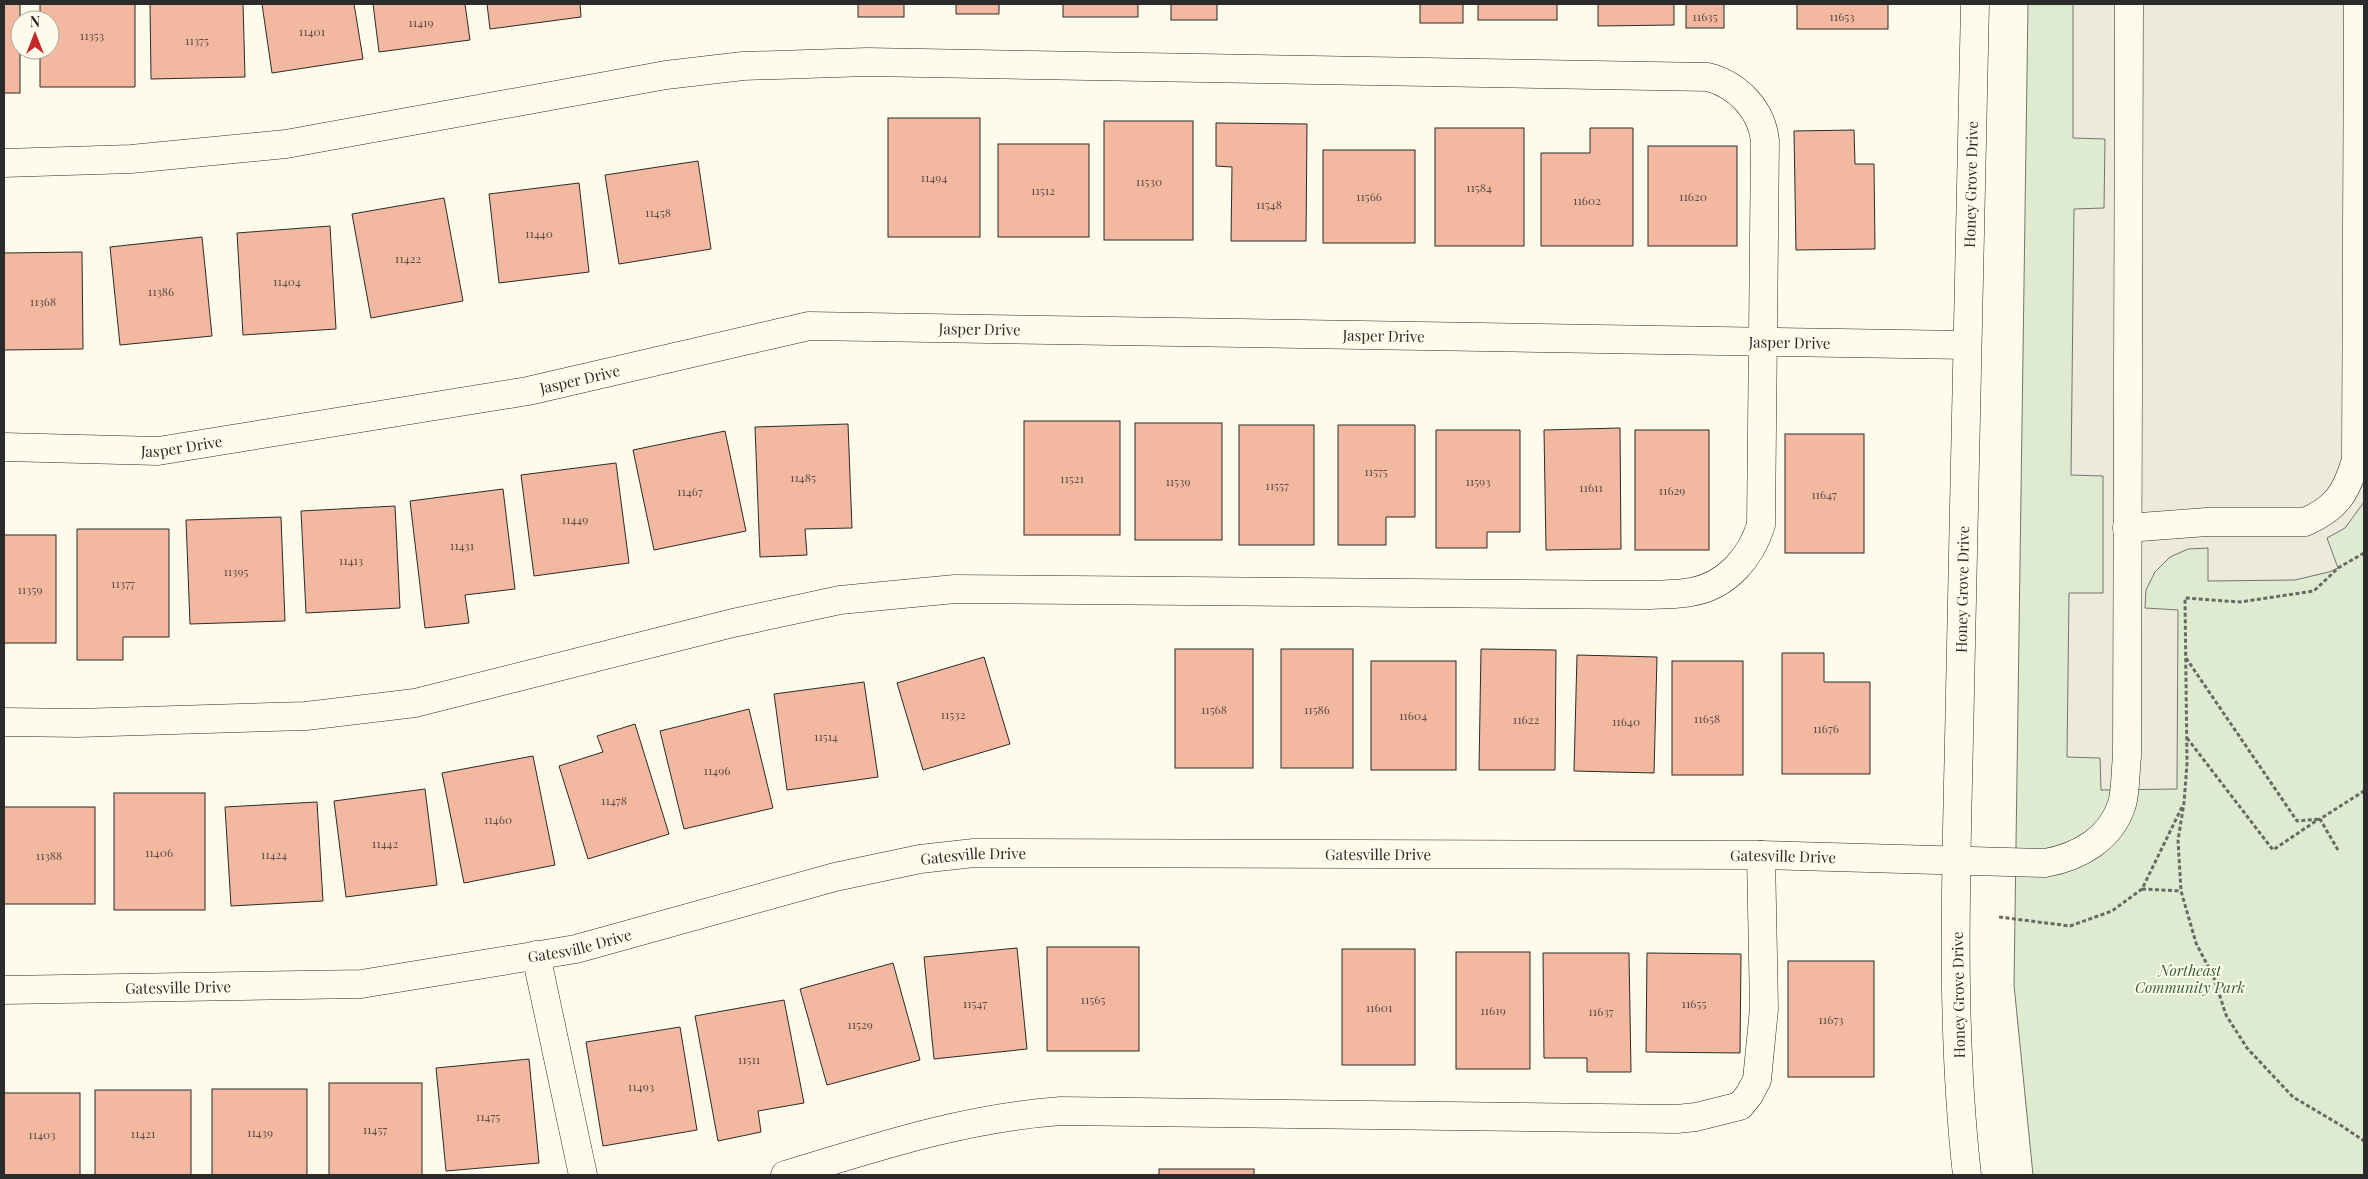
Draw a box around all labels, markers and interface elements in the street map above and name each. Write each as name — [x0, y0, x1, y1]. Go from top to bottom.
house number: 11635 — [1692, 8, 1718, 24]
house number: 11653 — [1829, 8, 1855, 24]
north arrow — [10, 10, 60, 60]
text: N — [30, 12, 40, 31]
house number: 11419 — [408, 14, 434, 30]
house number: 11401 — [299, 23, 326, 39]
house number: 11353 — [80, 27, 104, 43]
house number: 11375 — [185, 32, 209, 48]
street label: Honey Grove Drive — [1959, 121, 1982, 248]
house number: 11494 — [921, 169, 947, 185]
house number: 11530 — [1136, 173, 1162, 189]
house number: 11584 — [1466, 179, 1492, 195]
house number: 11512 — [1031, 182, 1055, 198]
house number: 11566 — [1356, 188, 1382, 204]
house number: 11620 — [1679, 188, 1707, 204]
house number: 11602 — [1573, 192, 1601, 208]
house number: 11548 — [1256, 196, 1282, 212]
house number: 11458 — [645, 204, 671, 220]
house number: 11440 — [525, 225, 553, 241]
house number: 11422 — [395, 250, 421, 266]
house number: 11404 — [273, 273, 301, 289]
house number: 11386 — [148, 283, 174, 299]
house number: 11368 — [30, 293, 56, 309]
street label: Jasper Drive — [938, 318, 1021, 339]
street label: Jasper Drive — [1341, 325, 1425, 346]
street label: Jasper Drive — [1747, 331, 1831, 353]
street label: Jasper Drive — [537, 360, 622, 398]
street label: Jasper Drive — [140, 431, 224, 461]
house number: 11575 — [1364, 463, 1388, 479]
house number: 11485 — [790, 469, 816, 485]
house number: 11521 — [1060, 470, 1085, 486]
house number: 11539 — [1165, 473, 1191, 489]
house number: 11593 — [1465, 473, 1491, 489]
house number: 11557 — [1265, 477, 1289, 493]
house number: 11611 — [1579, 479, 1604, 495]
house number: 11629 — [1659, 482, 1685, 498]
house number: 11467 — [677, 483, 703, 499]
house number: 11647 — [1811, 486, 1837, 502]
house number: 11449 — [562, 511, 588, 527]
street label: Honey Grove Drive — [1951, 526, 1973, 653]
house number: 11431 — [450, 537, 475, 553]
house number: 11413 — [339, 552, 363, 568]
house number: 11395 — [223, 563, 249, 579]
house number: 11377 — [111, 575, 135, 591]
house number: 11359 — [17, 581, 43, 597]
house number: 11568 — [1201, 701, 1227, 717]
house number: 11586 — [1304, 701, 1330, 717]
house number: 11532 — [941, 706, 966, 722]
house number: 11604 — [1399, 707, 1427, 723]
house number: 11658 — [1694, 710, 1720, 726]
house number: 11622 — [1513, 711, 1540, 727]
house number: 11640 — [1612, 713, 1640, 729]
house number: 11676 — [1813, 720, 1839, 736]
house number: 11514 — [814, 728, 838, 744]
house number: 11496 — [703, 762, 731, 778]
house number: 11478 — [601, 792, 627, 808]
house number: 11460 — [484, 811, 512, 827]
house number: 11442 — [372, 835, 398, 851]
street label: Gatesville Drive — [919, 843, 1026, 869]
house number: 11406 — [145, 844, 173, 860]
street label: Gatesville Drive — [1325, 844, 1431, 864]
street label: Gatesville Drive — [1730, 845, 1836, 867]
house number: 11424 — [261, 846, 287, 862]
house number: 11388 — [36, 847, 62, 863]
street label: Gatesville Drive — [526, 924, 634, 967]
street label: Honey Grove Drive — [1947, 931, 1969, 1059]
park label: Northeast Community Park — [2135, 960, 2245, 997]
street label: Gatesville Drive — [125, 976, 231, 998]
house number: 11565 — [1081, 991, 1105, 1007]
house number: 11547 — [963, 995, 987, 1011]
house number: 11655 — [1681, 995, 1707, 1011]
house number: 11601 — [1366, 999, 1393, 1015]
house number: 11619 — [1480, 1002, 1506, 1018]
house number: 11637 — [1588, 1003, 1614, 1019]
house number: 11673 — [1818, 1011, 1844, 1027]
house number: 11529 — [847, 1016, 873, 1032]
house number: 11511 — [738, 1051, 761, 1067]
house number: 11493 — [628, 1078, 654, 1094]
house number: 11475 — [476, 1108, 500, 1124]
house number: 11457 — [363, 1121, 387, 1137]
house number: 11439 — [247, 1124, 273, 1140]
house number: 11421 — [131, 1125, 156, 1141]
house number: 11403 — [28, 1126, 56, 1142]

